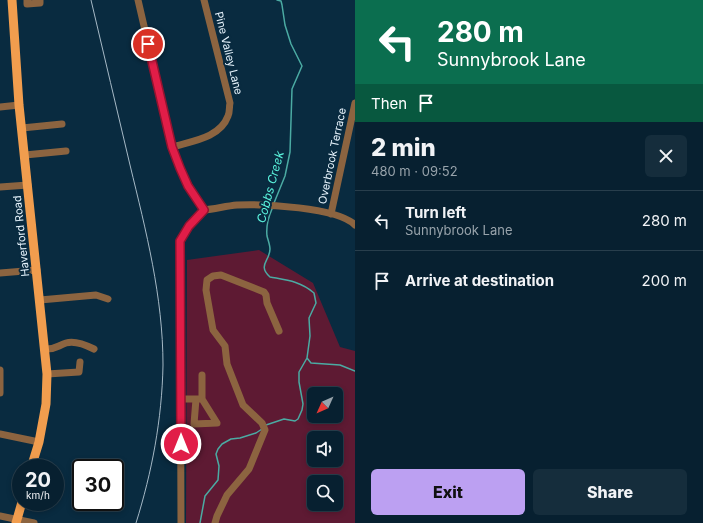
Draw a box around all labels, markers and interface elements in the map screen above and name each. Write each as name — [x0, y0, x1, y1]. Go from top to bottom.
street label: Pine Valley Lane — [212, 10, 246, 96]
text: 280 m — [437, 15, 524, 49]
icon: left — [371, 16, 423, 68]
pin — [131, 27, 165, 61]
icon: arrive — [137, 33, 159, 55]
text: Sunnybrook Lane — [437, 49, 586, 70]
icon: arrive — [415, 92, 437, 114]
text: Then — [371, 94, 407, 113]
street label: Overbrook Terrace — [315, 107, 349, 205]
text: 2 min — [371, 133, 436, 162]
button: close — [645, 135, 687, 177]
water label: Cobbs Creek — [253, 149, 287, 225]
text: 480 m · 09:52 — [371, 163, 458, 179]
street label: Haverford Road — [10, 195, 32, 277]
text: Turn left — [405, 203, 466, 222]
icon: left — [371, 210, 393, 232]
text: 280 m — [642, 211, 687, 230]
text: Sunnybrook Lane — [405, 222, 513, 238]
icon: arrive — [371, 270, 393, 292]
text: Arrive at destination — [405, 271, 554, 290]
text: 200 m — [642, 271, 687, 290]
north arrow — [307, 387, 343, 423]
map controls — [307, 387, 343, 511]
position arrow — [160, 423, 202, 465]
button: sound — [307, 431, 343, 467]
speed limit sign: 30 — [72, 459, 124, 511]
text: 20 — [25, 468, 51, 492]
button: Exit — [371, 469, 525, 515]
button: Share — [533, 469, 687, 515]
button: search — [307, 475, 343, 511]
text: km/h — [26, 489, 50, 501]

